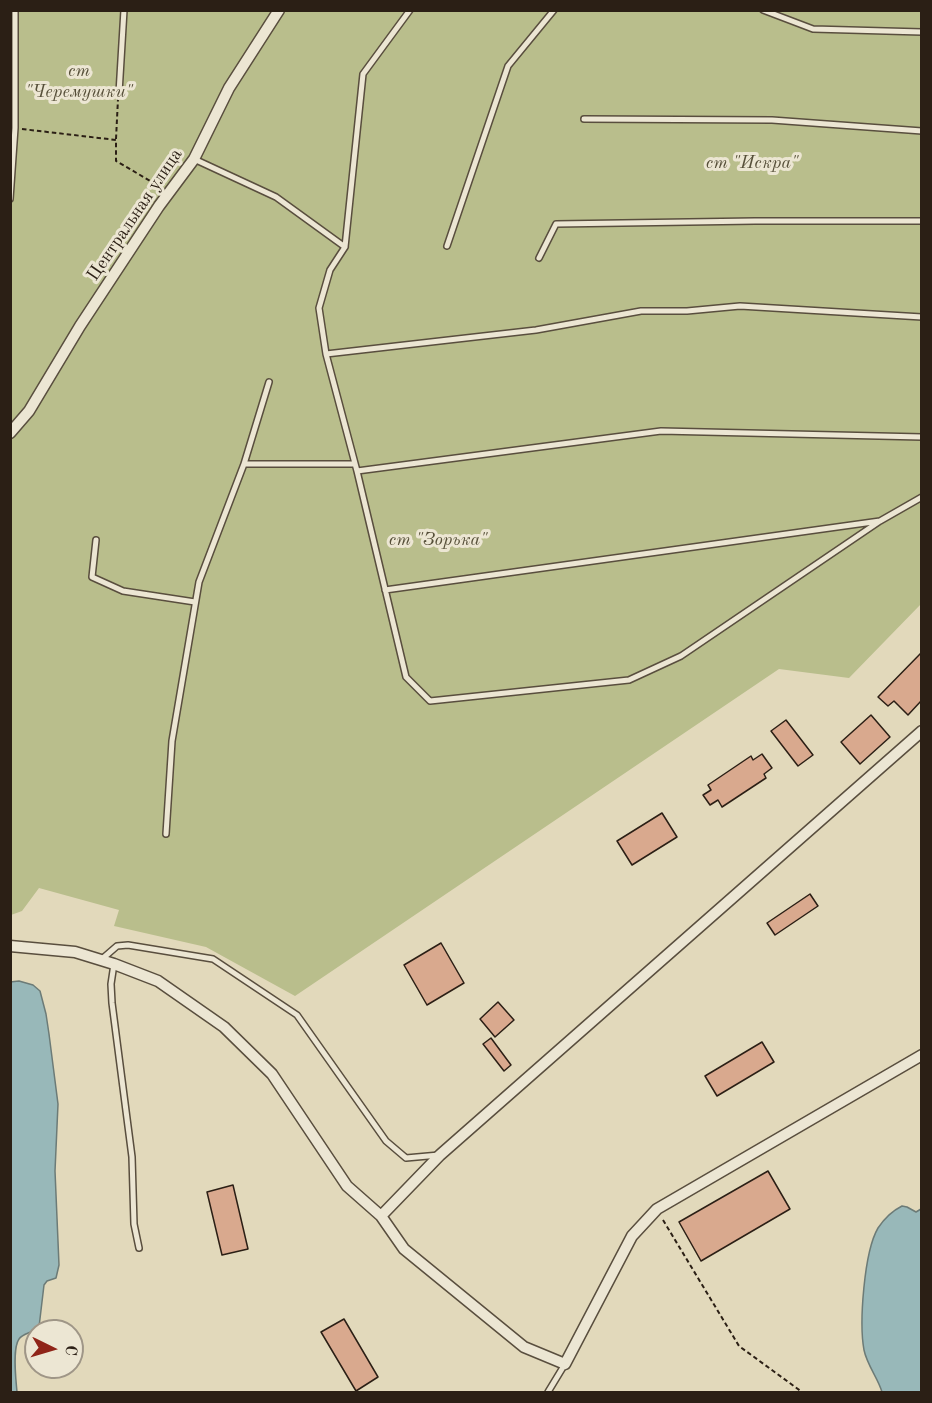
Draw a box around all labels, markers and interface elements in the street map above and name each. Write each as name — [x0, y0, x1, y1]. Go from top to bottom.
park label: ст "Черемушки" — [25, 60, 133, 103]
street label: Центральная улица — [83, 145, 187, 285]
park label: ст "Искра" — [706, 152, 798, 174]
park label: ст "Зорька" — [389, 529, 487, 551]
north arrow — [24, 1319, 84, 1379]
text: С — [62, 1344, 78, 1356]

